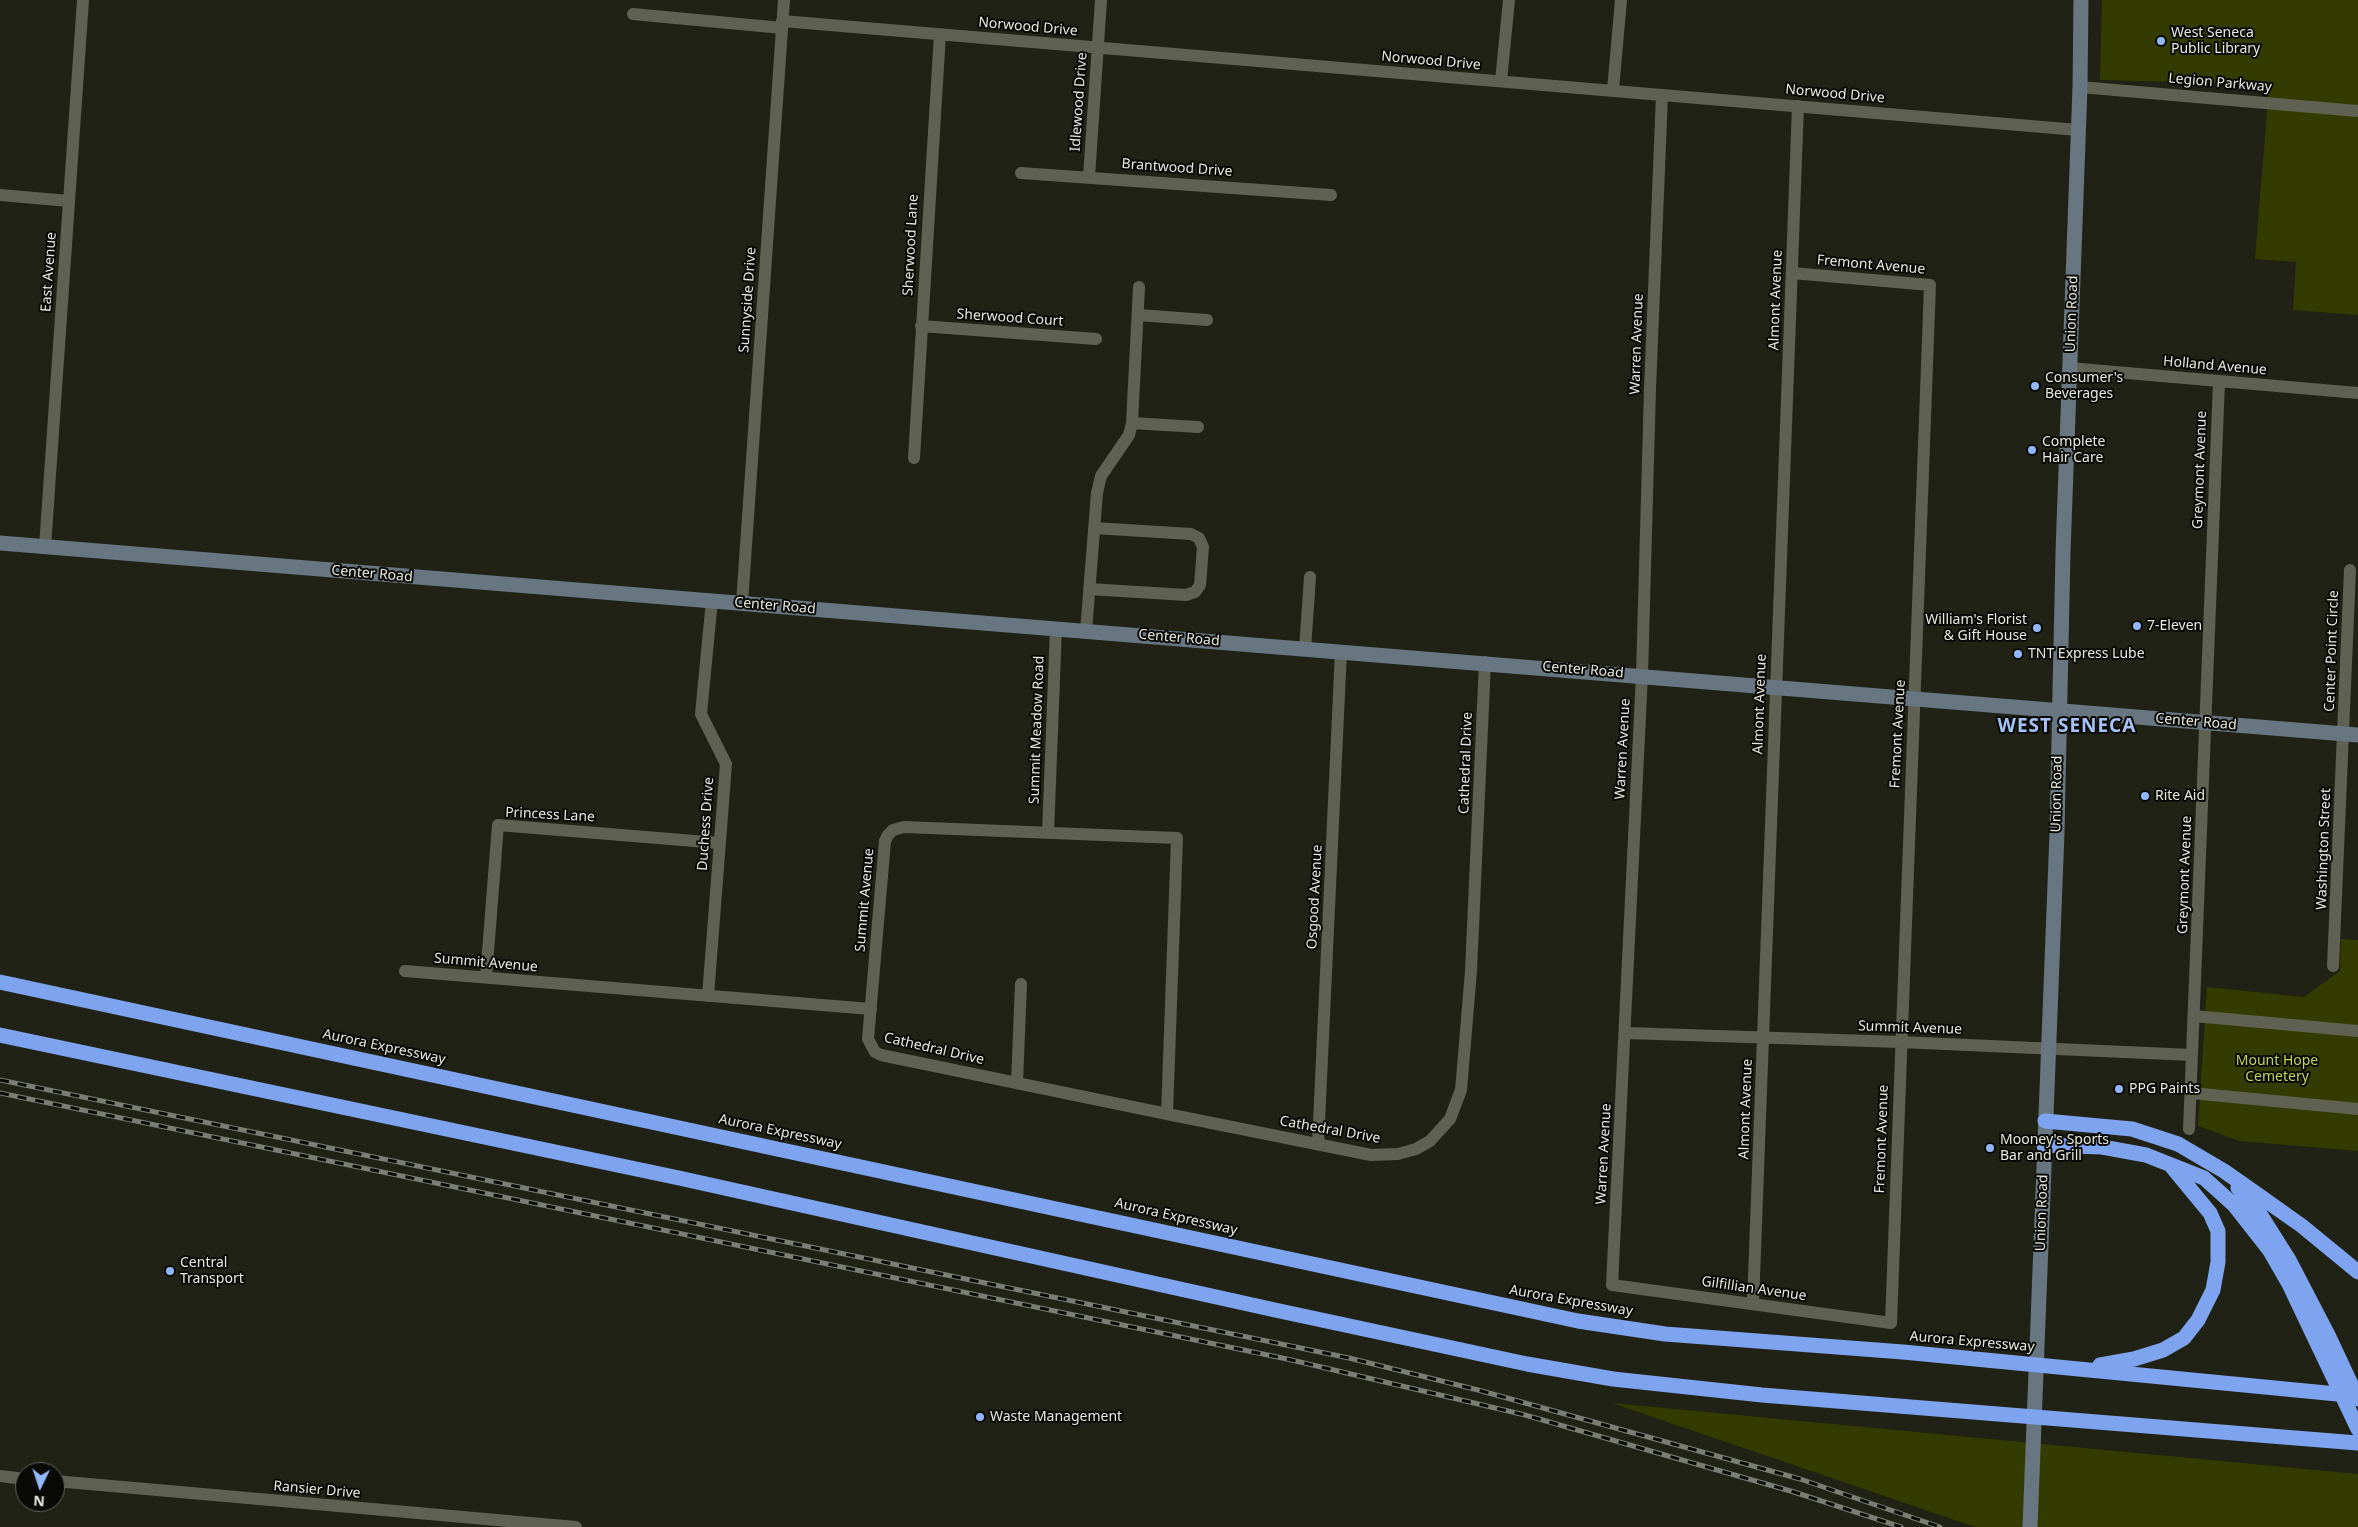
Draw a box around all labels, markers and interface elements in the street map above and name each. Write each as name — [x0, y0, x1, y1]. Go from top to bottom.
street label: Norwood Drive — [978, 14, 1078, 40]
place label: West Seneca Public Library — [2171, 25, 2260, 58]
marker: West Seneca Public Library — [2155, 35, 2167, 47]
street label: Norwood Drive — [1381, 48, 1481, 74]
street label: Idlewood Drive — [1067, 52, 1091, 152]
street label: Legion Parkway — [2168, 70, 2272, 96]
street label: Norwood Drive — [1785, 81, 1885, 107]
street label: Brantwood Drive — [1121, 156, 1233, 180]
street label: Sherwood Lane — [900, 194, 922, 296]
street label: East Avenue — [38, 231, 60, 313]
street label: Sunnyside Drive — [736, 247, 760, 353]
street label: Almont Avenue — [1766, 249, 1786, 351]
street label: Fremont Avenue — [1816, 252, 1926, 278]
street label: Union Road — [2062, 275, 2082, 353]
street label: Warren Avenue — [1627, 293, 1647, 395]
street label: Sherwood Court — [956, 306, 1064, 330]
street label: Holland Avenue — [2162, 353, 2268, 379]
place label: Consumer's Beverages — [2045, 370, 2123, 402]
marker: Consumer's Beverages — [2029, 380, 2041, 392]
street label: Greymont Avenue — [2190, 410, 2210, 530]
place label: Complete Hair Care — [2042, 434, 2105, 467]
marker: Complete Hair Care — [2026, 444, 2038, 456]
street label: Center Road — [331, 562, 413, 586]
street label: Center Point Circle — [2321, 590, 2343, 712]
street label: Center Road — [734, 594, 816, 618]
place label: William's Florist & Gift House — [1925, 612, 2027, 644]
place label: 7-Eleven — [2147, 618, 2202, 634]
marker: 7-Eleven — [2131, 620, 2143, 632]
marker: William's Florist & Gift House — [2031, 622, 2043, 634]
street label: Center Road — [1138, 626, 1220, 650]
place label: TNT Express Lube — [2028, 646, 2145, 662]
marker: TNT Express Lube — [2012, 648, 2024, 660]
street label: Almont Avenue — [1750, 653, 1770, 755]
street label: Summit Meadow Road — [1026, 656, 1048, 804]
street label: Center Road — [1542, 658, 1624, 682]
street label: Fremont Avenue — [1887, 679, 1909, 789]
street label: Warren Avenue — [1612, 698, 1634, 800]
street label: Center Road — [2155, 710, 2237, 734]
street label: Cathedral Drive — [1456, 712, 1476, 814]
district label: WEST SENECA — [1996, 716, 2138, 738]
street label: Union Road — [2048, 755, 2066, 833]
street label: Duchess Drive — [694, 777, 718, 871]
place label: Rite Aid — [2155, 788, 2205, 804]
street label: Washington Street — [2313, 788, 2335, 910]
marker: Rite Aid — [2139, 790, 2151, 802]
street label: Princess Lane — [505, 804, 595, 826]
street label: Greymont Avenue — [2175, 815, 2195, 935]
street label: Osgood Avenue — [1304, 844, 1326, 950]
street label: Summit Avenue — [852, 847, 878, 953]
street label: Summit Avenue — [433, 950, 539, 976]
street label: Summit Avenue — [1858, 1018, 1962, 1038]
street label: Aurora Expressway — [321, 1026, 447, 1068]
street label: Cathedral Drive — [882, 1029, 986, 1069]
park label: Mount Hope Cemetery — [2236, 1053, 2318, 1086]
street label: Almont Avenue — [1736, 1058, 1756, 1160]
place label: PPG Paints — [2129, 1081, 2200, 1097]
marker: PPG Paints — [2113, 1083, 2125, 1095]
street label: Fremont Avenue — [1872, 1084, 1892, 1194]
street label: Warren Avenue — [1593, 1103, 1615, 1205]
street label: Aurora Expressway — [717, 1111, 843, 1153]
street label: Cathedral Drive — [1278, 1113, 1382, 1147]
place label: Mooney's Sports Bar and Grill — [2000, 1132, 2109, 1164]
marker: Mooney's Sports Bar and Grill — [1984, 1142, 1996, 1154]
street label: Union Road — [2032, 1174, 2052, 1252]
street label: Aurora Expressway — [1113, 1195, 1239, 1239]
place label: Central Transport — [180, 1255, 244, 1288]
marker: Central Transport — [164, 1265, 176, 1277]
street label: Gilfillian Avenue — [1700, 1273, 1808, 1305]
street label: Aurora Expressway — [1508, 1282, 1634, 1320]
street label: Aurora Expressway — [1909, 1328, 2035, 1356]
place label: Waste Management — [990, 1409, 1122, 1425]
marker: Waste Management — [974, 1411, 986, 1423]
north arrow — [15, 1462, 65, 1512]
street label: Ransier Drive — [273, 1478, 361, 1502]
text: N — [33, 1492, 45, 1511]

